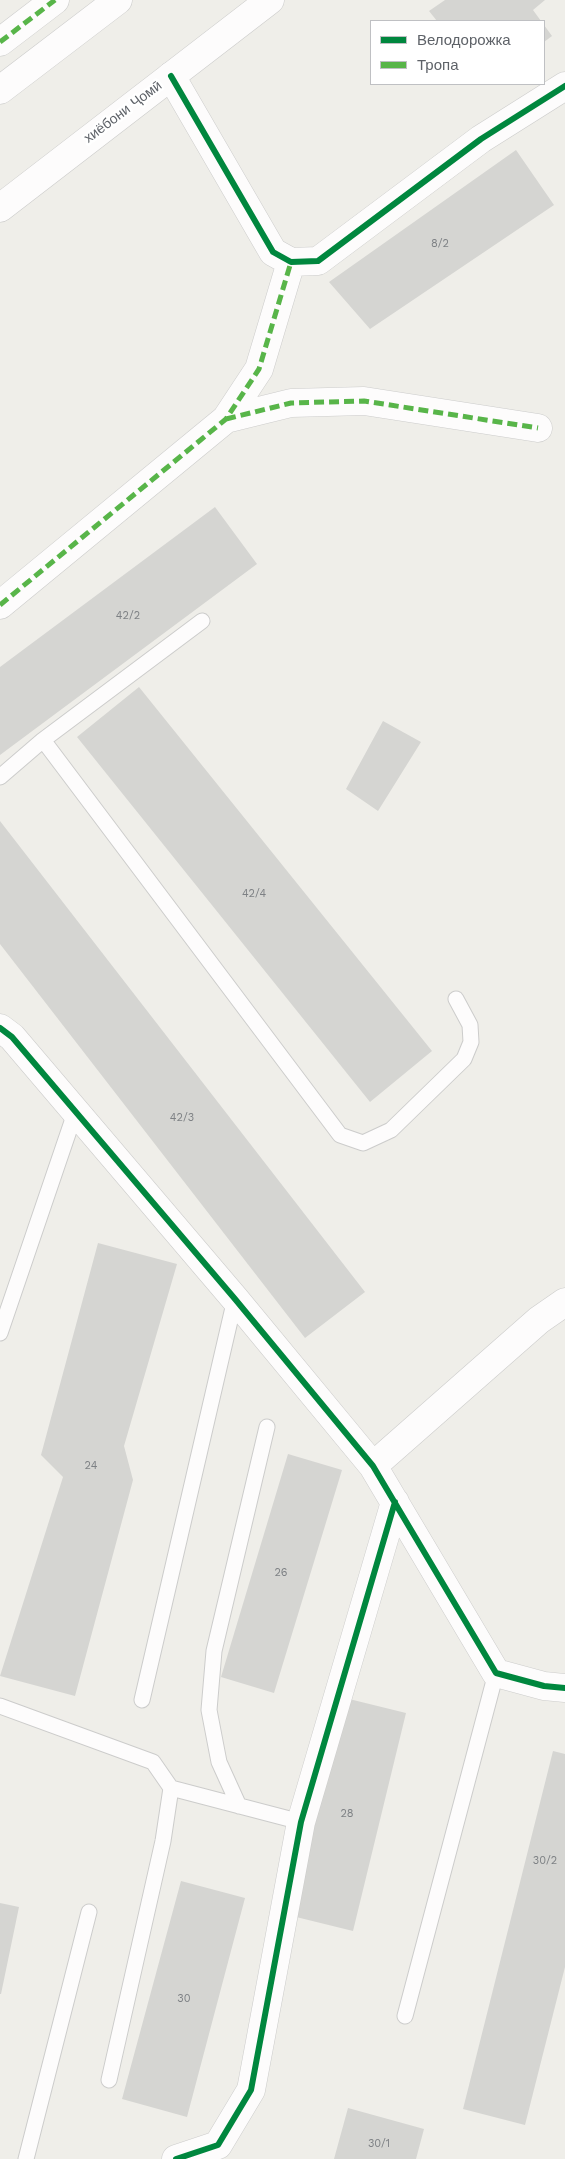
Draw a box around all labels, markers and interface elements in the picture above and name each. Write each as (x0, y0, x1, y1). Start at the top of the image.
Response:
legend (370, 20, 545, 85)
text: Велодорожка (417, 31, 511, 49)
text: Тропа (417, 56, 458, 74)
street label: хиёбони Ҷомӣ (81, 77, 165, 147)
house number: 8/2 (431, 237, 449, 251)
house number: 42/2 (116, 609, 140, 623)
house number: 42/4 (242, 887, 266, 901)
house number: 42/3 (170, 1111, 194, 1125)
house number: 24 (85, 1459, 97, 1473)
house number: 26 (274, 1566, 288, 1580)
house number: 28 (340, 1807, 354, 1821)
house number: 30/2 (533, 1854, 557, 1868)
house number: 30 (177, 1992, 191, 2006)
house number: 30/1 (368, 2137, 390, 2151)

